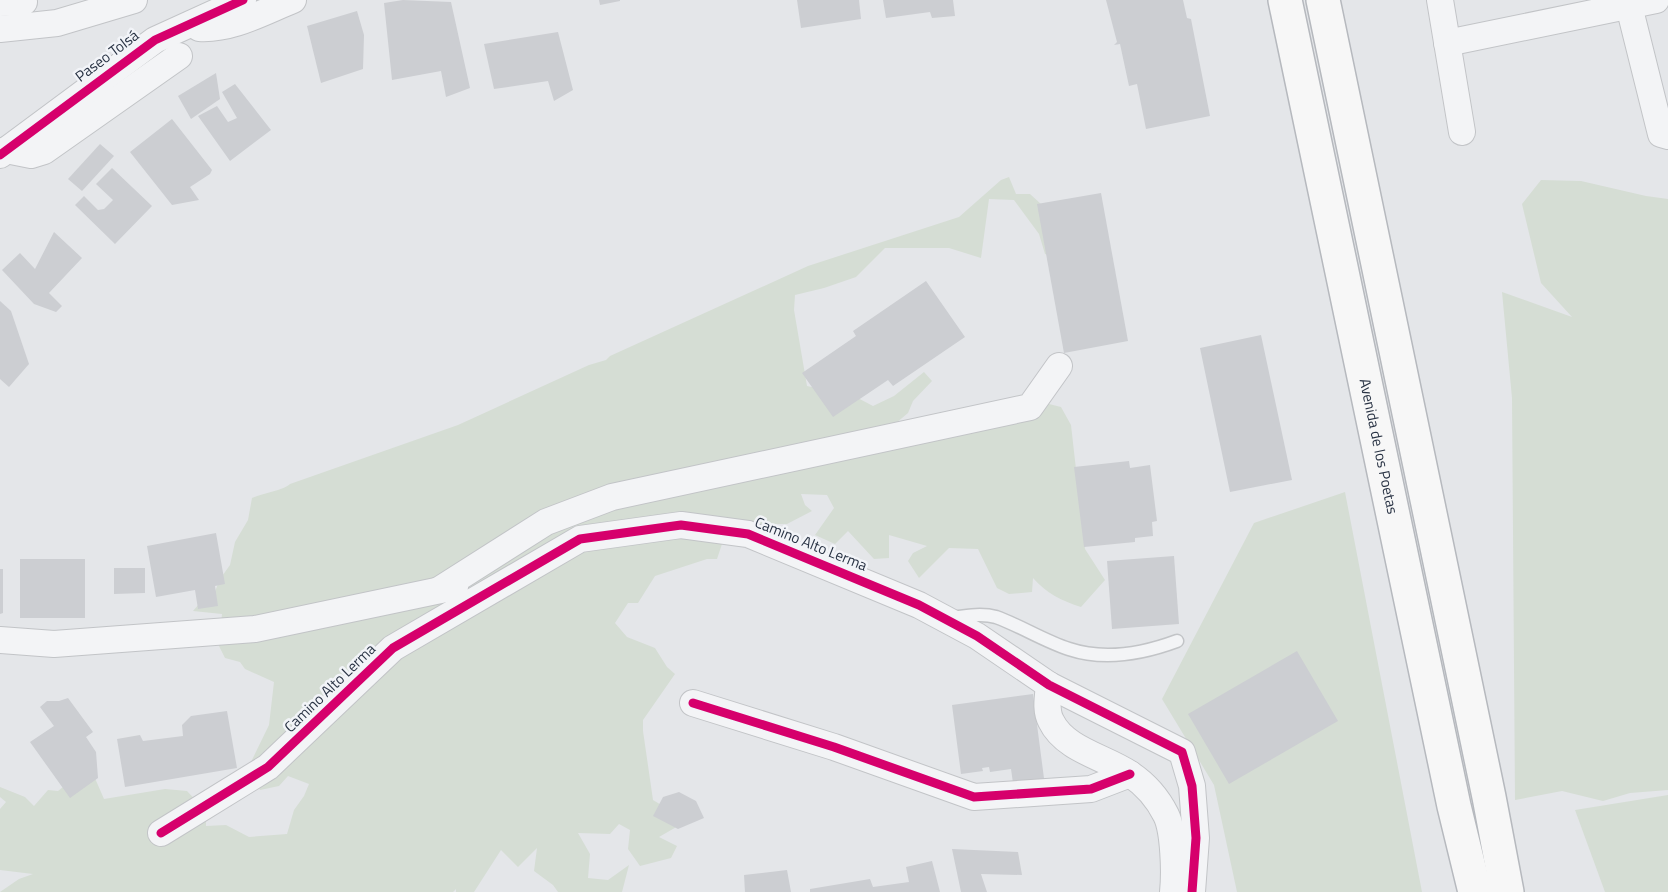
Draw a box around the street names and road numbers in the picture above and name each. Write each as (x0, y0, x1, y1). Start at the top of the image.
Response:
street label: Paseo Tolsá (70, 24, 144, 87)
street label: Avenida de los Poetas (1354, 376, 1404, 516)
street label: Camino Alto Lerma (751, 510, 871, 577)
street label: Camino Alto Lerma (279, 637, 381, 737)

